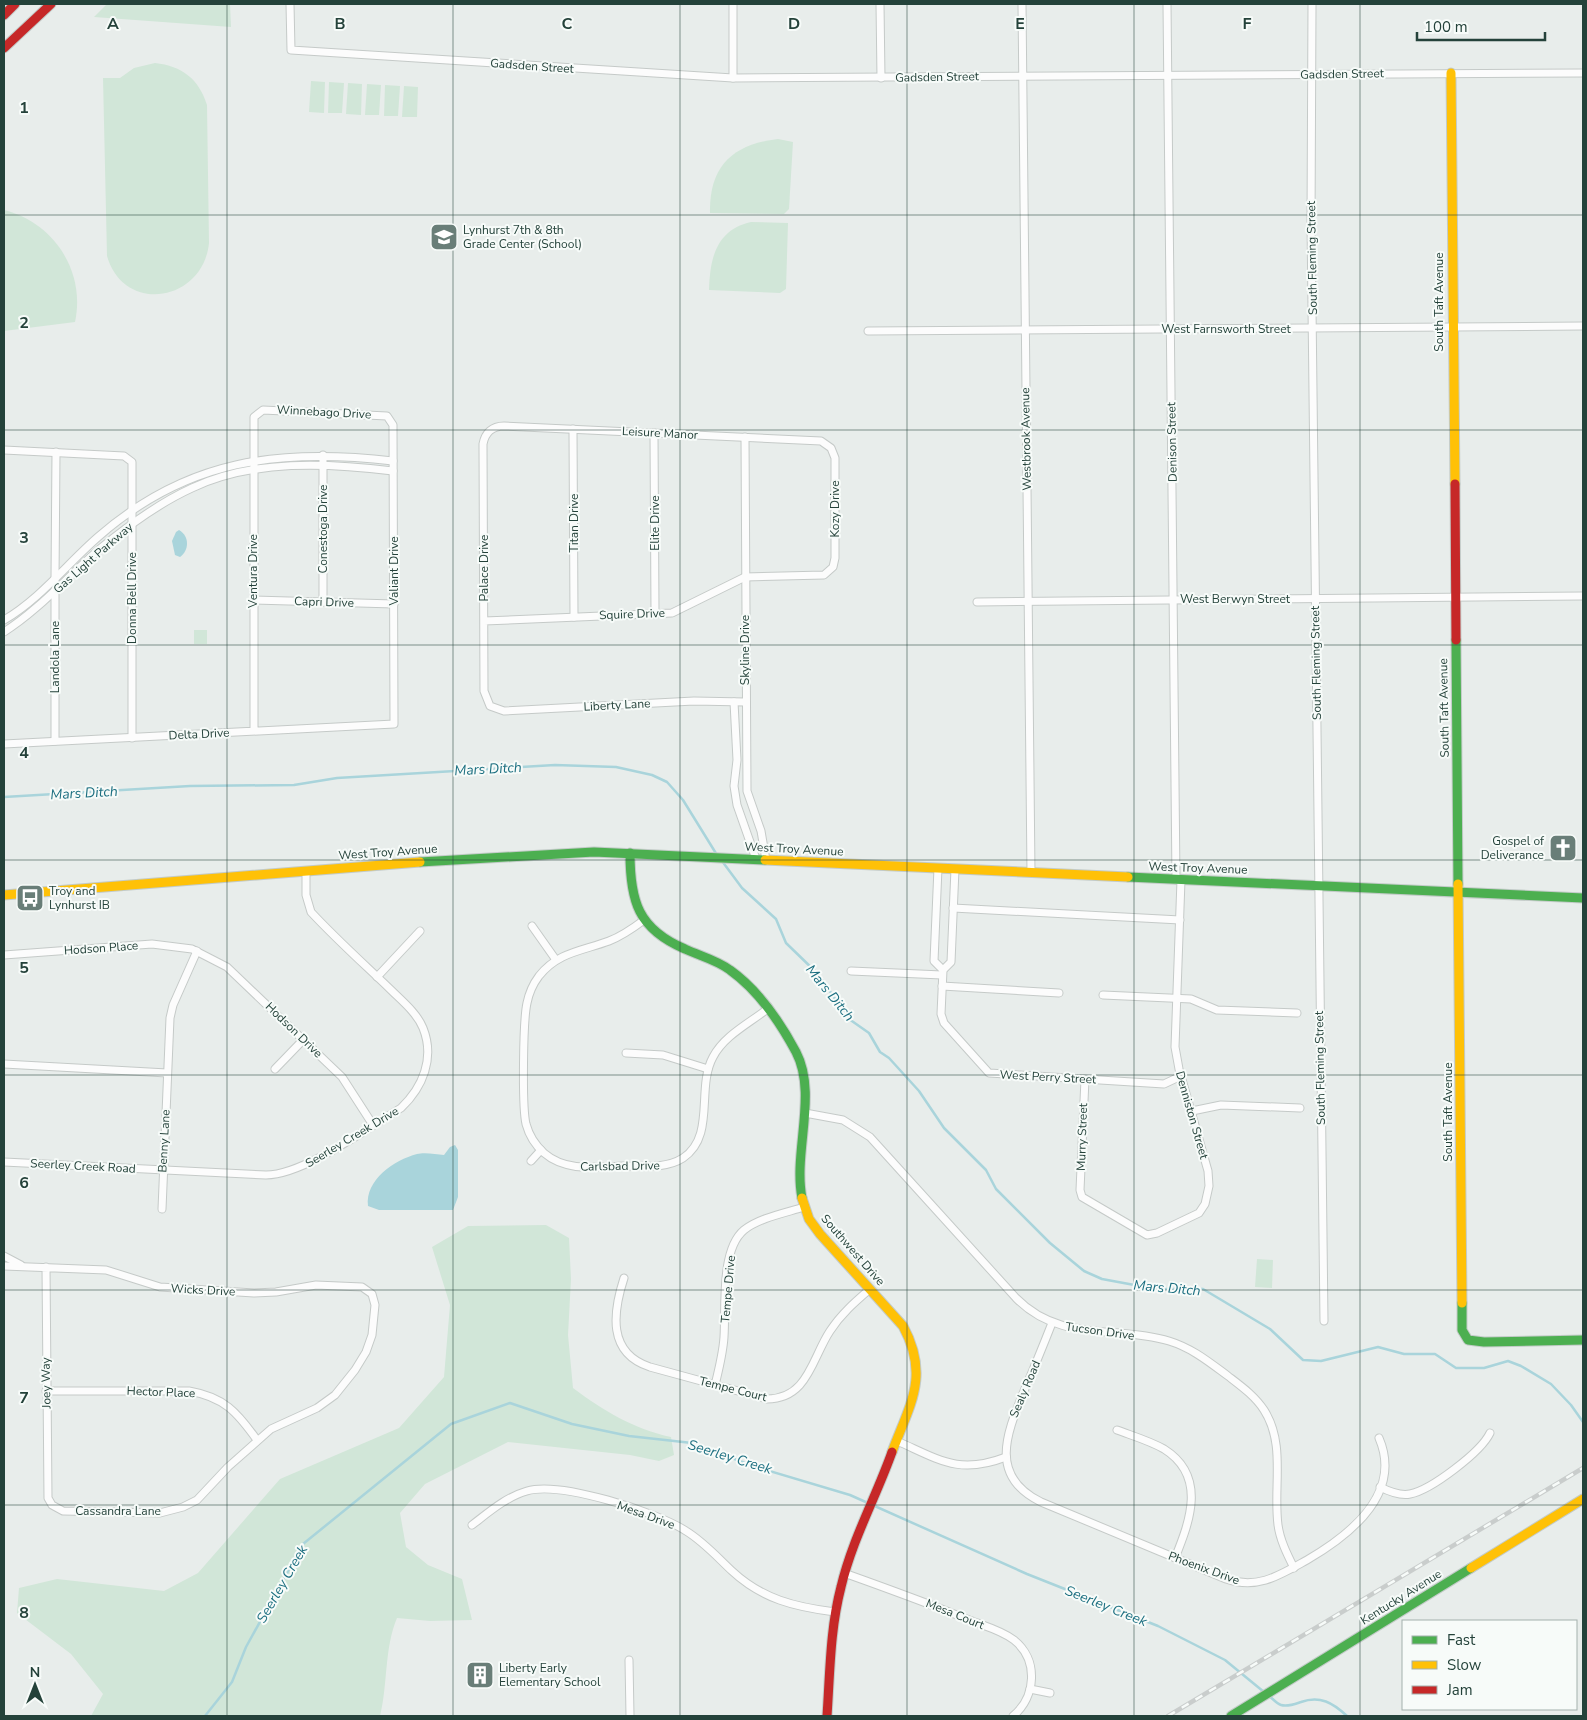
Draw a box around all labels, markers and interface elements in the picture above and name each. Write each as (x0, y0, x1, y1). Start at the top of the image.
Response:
scale bar (1417, 10, 1544, 42)
text: A (107, 13, 119, 35)
text: B (334, 13, 346, 35)
text: C (562, 13, 573, 35)
text: D (788, 13, 800, 35)
text: E (1015, 13, 1025, 35)
text: F (1243, 13, 1252, 35)
text: 100 m (1424, 17, 1468, 37)
street label: Gadsden Street (490, 55, 575, 77)
street label: Gadsden Street (1300, 65, 1385, 83)
street label: Gadsden Street (895, 68, 980, 86)
text: 1 (19, 97, 29, 119)
street label: South Fleming Street (1303, 200, 1321, 315)
school or university icon: Lynhurst 7th & 8th Grade Center (School) (429, 222, 459, 252)
place label: Lynhurst 7th & 8th Grade Center (School) (463, 222, 582, 252)
street label: South Taft Avenue (1431, 252, 1447, 352)
text: 2 (19, 312, 29, 334)
street label: West Farnsworth Street (1161, 321, 1292, 337)
street label: Westbrook Avenue (1017, 387, 1035, 491)
street label: Denison Street (1163, 401, 1181, 482)
street label: Winnebago Drive (276, 402, 372, 422)
street label: Leisure Manor (622, 423, 699, 443)
street label: Kozy Drive (827, 480, 843, 538)
street label: Conestoga Drive (315, 485, 331, 574)
street label: Titan Drive (566, 494, 582, 552)
street label: Elite Drive (647, 495, 663, 551)
street label: Gas Light Parkway (50, 518, 137, 597)
text: 3 (19, 527, 29, 549)
street label: Ventura Drive (245, 534, 261, 609)
street label: Palace Drive (476, 535, 492, 601)
street label: Valiant Drive (386, 536, 402, 607)
street label: Donna Bell Drive (124, 552, 140, 644)
street label: West Berwyn Street (1180, 591, 1291, 607)
street label: Capri Drive (294, 593, 354, 611)
street label: Squire Drive (599, 605, 665, 623)
street label: South Fleming Street (1307, 605, 1325, 720)
street label: Skyline Drive (737, 615, 753, 685)
street label: Landola Lane (47, 621, 63, 693)
street label: South Taft Avenue (1435, 658, 1453, 758)
street label: Liberty Lane (583, 695, 651, 715)
street label: Delta Drive (168, 724, 230, 744)
text: 4 (19, 742, 29, 764)
water label: Mars Ditch (454, 758, 522, 780)
water label: Mars Ditch (50, 782, 118, 804)
place label: Gospel of Deliverance (1481, 833, 1545, 863)
church icon: Gospel of Deliverance (1548, 833, 1578, 863)
street label: West Troy Avenue (744, 838, 844, 860)
street label: West Troy Avenue (338, 841, 438, 863)
street label: West Troy Avenue (1148, 858, 1248, 878)
bus stop icon: Troy and Lynhurst IB (15, 883, 45, 913)
place label: Troy and Lynhurst IB (49, 883, 110, 913)
street label: Hodson Place (63, 937, 139, 959)
text: 5 (19, 957, 29, 979)
water label: Mars Ditch (801, 961, 859, 1025)
street label: Hodson Drive (262, 999, 326, 1061)
street label: South Fleming Street (1311, 1010, 1329, 1125)
street label: South Taft Avenue (1440, 1062, 1456, 1162)
street label: West Perry Street (999, 1066, 1097, 1088)
street label: Denniston Street (1172, 1069, 1212, 1162)
street label: Murry Street (1073, 1102, 1091, 1171)
street label: Seerley Creek Drive (302, 1103, 402, 1171)
street label: Benny Lane (154, 1109, 174, 1173)
street label: Seerley Creek Road (30, 1155, 136, 1177)
street label: Carlsbad Drive (580, 1157, 660, 1175)
text: 6 (19, 1172, 29, 1194)
street label: Southwest Drive (818, 1211, 888, 1289)
street label: Tempe Drive (717, 1254, 739, 1324)
water label: Mars Ditch (1133, 1276, 1202, 1300)
street label: Wicks Drive (170, 1280, 236, 1300)
street label: Tucson Drive (1064, 1318, 1136, 1344)
street label: Joey Way (38, 1356, 54, 1410)
street label: Sealy Road (1006, 1358, 1044, 1420)
street label: Tempe Court (697, 1373, 769, 1405)
street label: Hector Place (126, 1383, 196, 1401)
text: 7 (19, 1387, 29, 1409)
water label: Seerley Creek (686, 1435, 775, 1479)
street label: Mesa Drive (615, 1497, 677, 1533)
street label: Cassandra Lane (75, 1503, 161, 1519)
water label: Seerley Creek (252, 1541, 312, 1626)
street label: Phoenix Drive (1166, 1548, 1242, 1588)
street label: Kentucky Avenue (1357, 1566, 1445, 1628)
water label: Seerley Creek (1062, 1581, 1151, 1631)
street label: Mesa Court (923, 1595, 987, 1633)
text: 8 (19, 1602, 29, 1624)
legend (1402, 1620, 1577, 1710)
text: Fast (1447, 1630, 1476, 1650)
text: Slow (1447, 1655, 1482, 1675)
north arrow (10, 1660, 60, 1710)
building icon: Liberty Early Elementary School (465, 1660, 495, 1690)
place label: Liberty Early Elementary School (499, 1660, 601, 1690)
text: N (30, 1663, 40, 1682)
text: Jam (1446, 1680, 1473, 1700)

